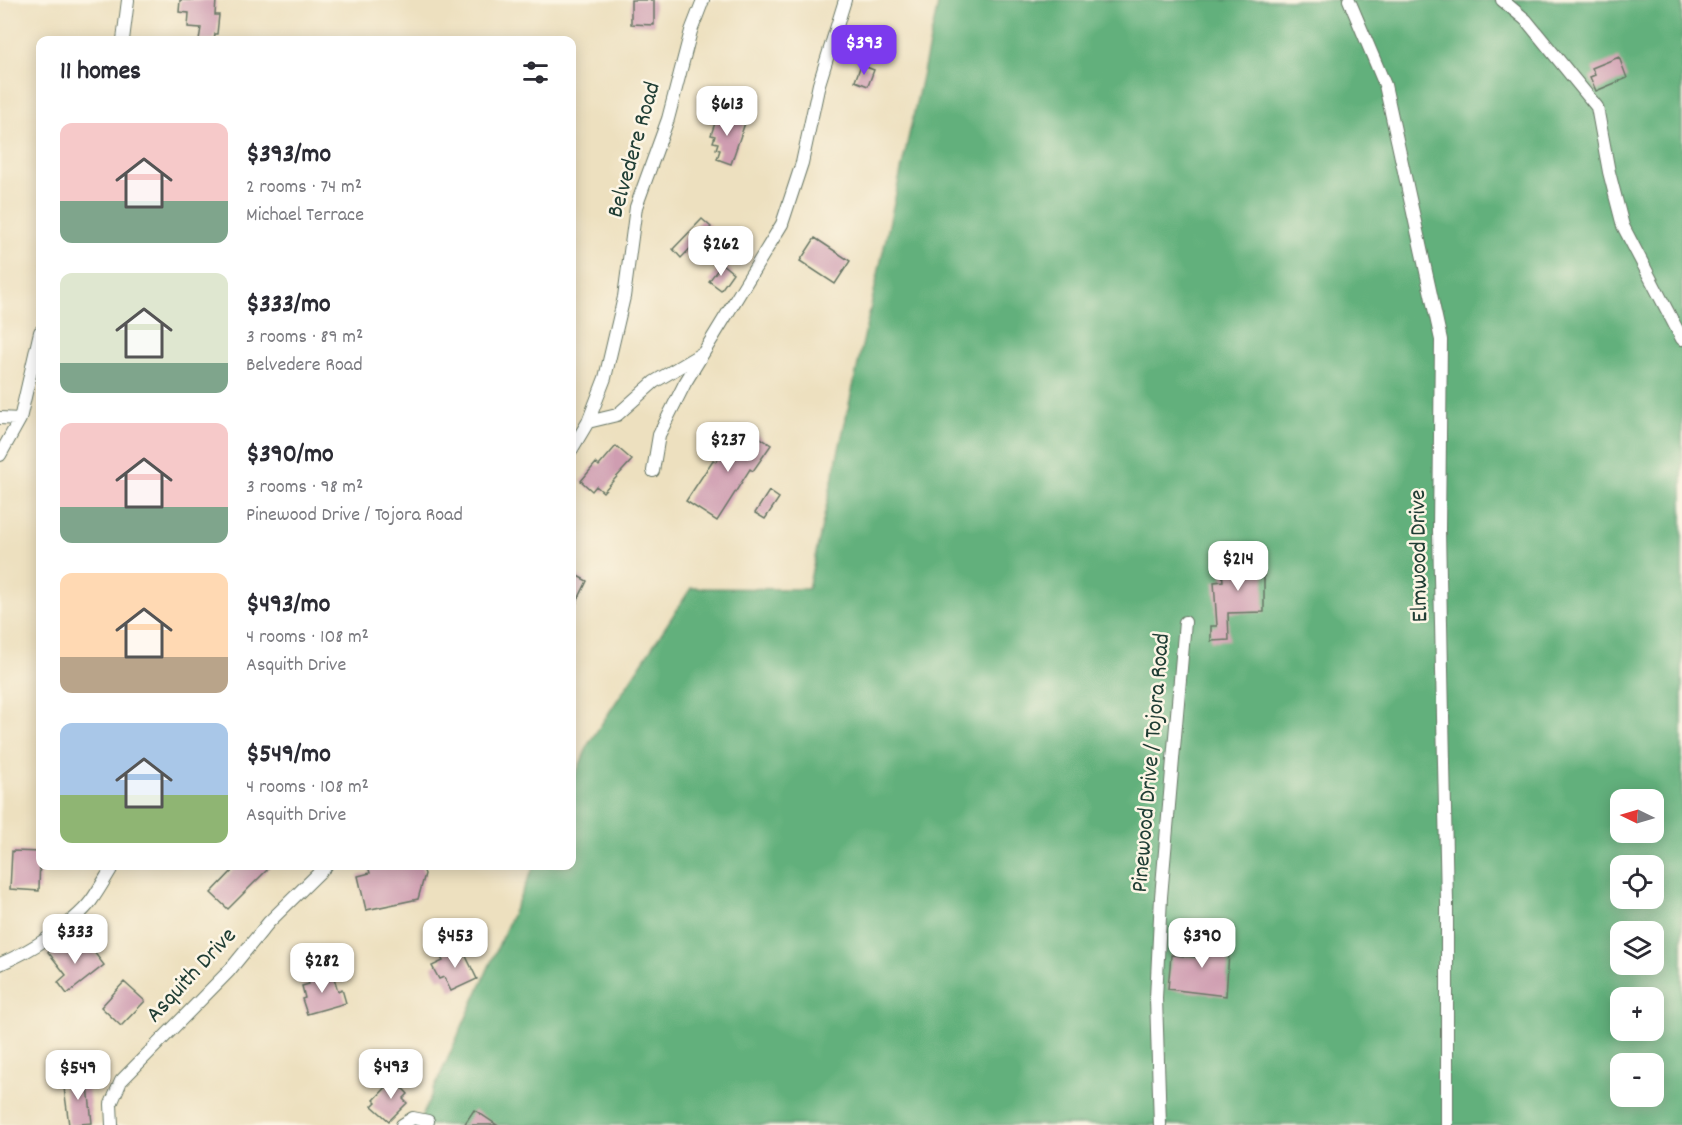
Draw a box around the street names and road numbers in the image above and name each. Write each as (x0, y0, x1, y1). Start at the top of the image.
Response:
street label: Belvedere Road (599, 78, 671, 222)
street label: Elmwood Drive (1402, 489, 1438, 623)
street label: Pinewood Drive / Tojora Road (1124, 632, 1180, 894)
street label: Asquith Drive (139, 920, 245, 1032)

